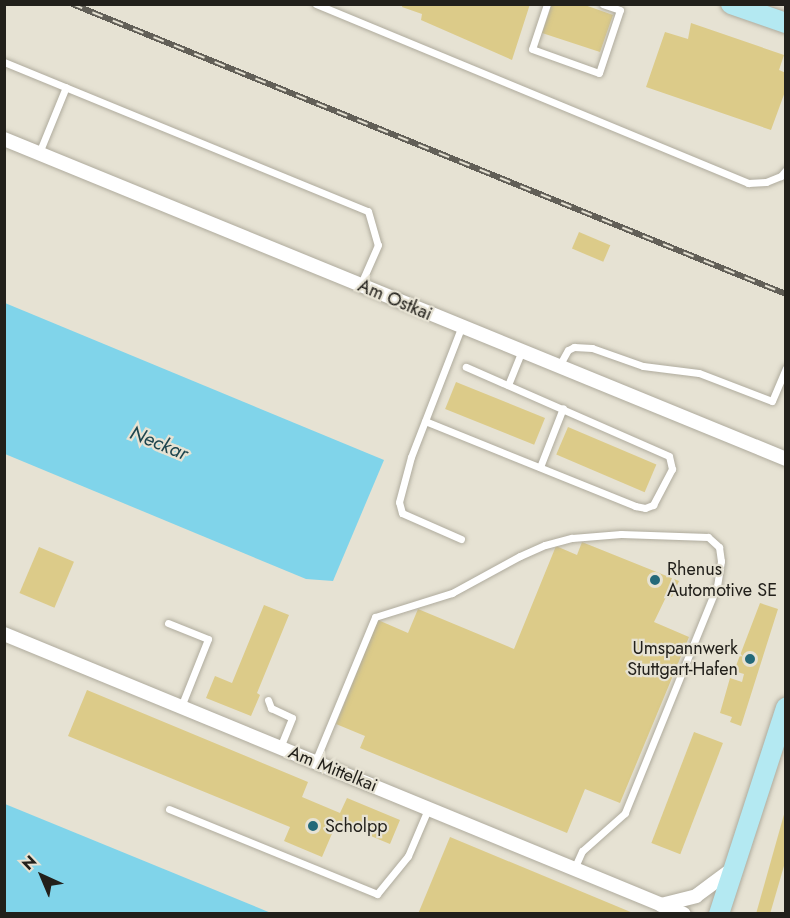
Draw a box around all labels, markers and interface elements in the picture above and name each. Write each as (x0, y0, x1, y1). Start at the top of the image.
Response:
street label: Am Ostkai (355, 275, 435, 325)
water label: Neckar (126, 421, 192, 465)
place label: Rhenus Automotive SE (667, 559, 777, 602)
marker: Rhenus Automotive SE (648, 573, 662, 587)
place label: Umspannwerk Stuttgart-Hafen (627, 638, 738, 680)
marker: Umspannwerk Stuttgart-Hafen (743, 652, 757, 666)
street label: Am Mittelkai (285, 741, 381, 797)
place label: Scholpp (325, 815, 387, 837)
marker: Scholpp (306, 819, 320, 833)
north arrow (12, 846, 72, 906)
text: N (17, 850, 42, 875)

